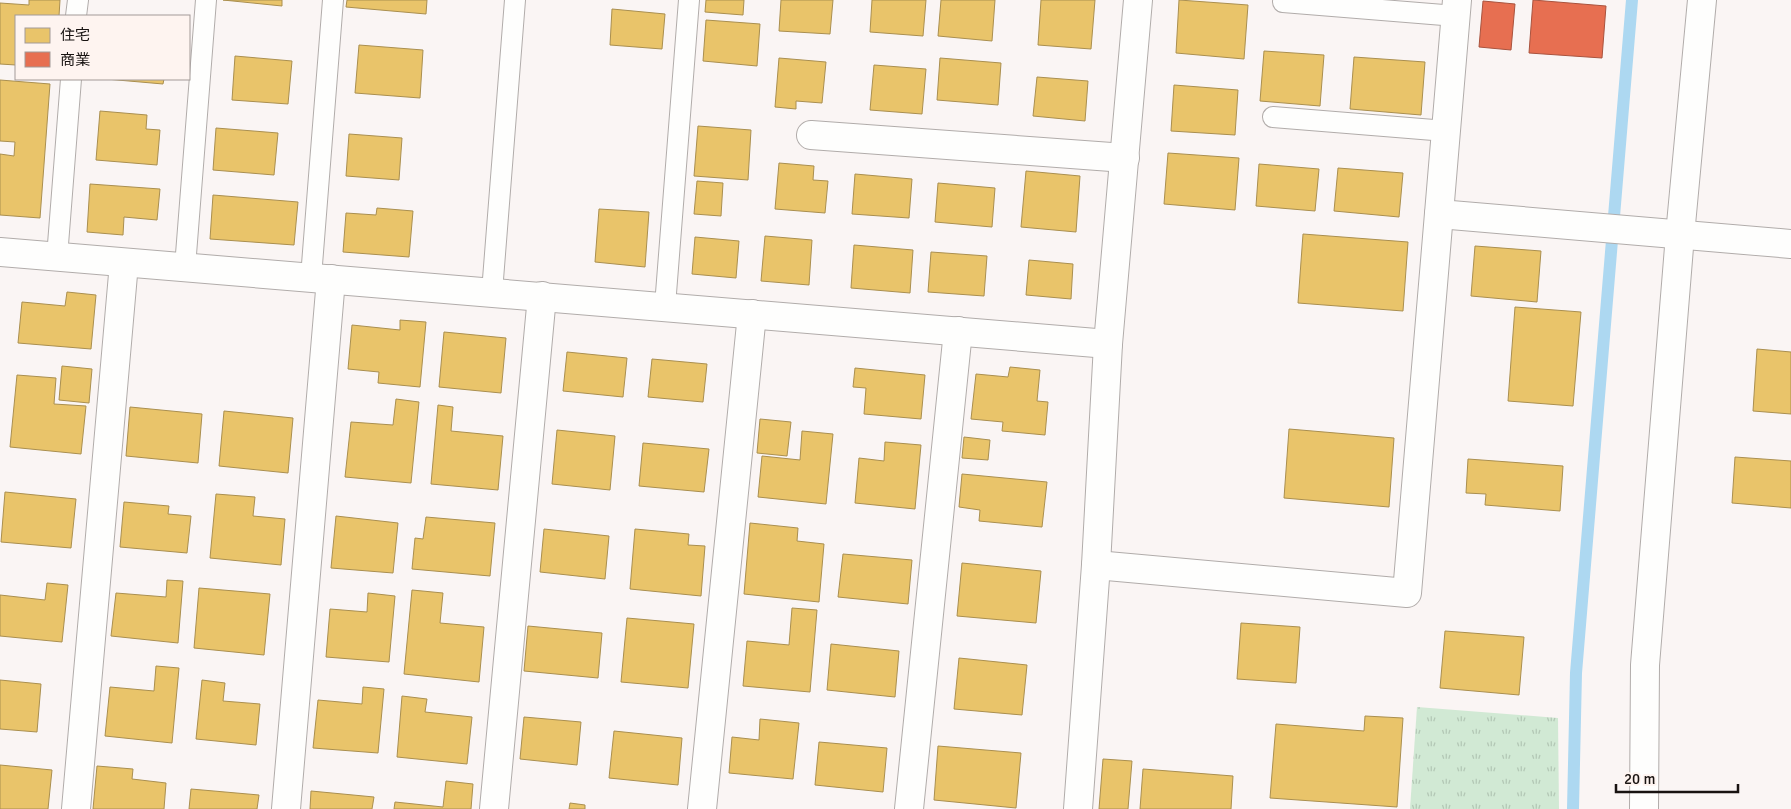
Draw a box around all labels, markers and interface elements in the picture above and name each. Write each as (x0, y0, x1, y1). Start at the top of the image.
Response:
legend (15, 15, 190, 80)
text: 住宅 (60, 26, 90, 44)
text: 商業 (60, 51, 90, 69)
scale bar (1616, 762, 1738, 794)
text: 20 m (1624, 770, 1655, 788)

